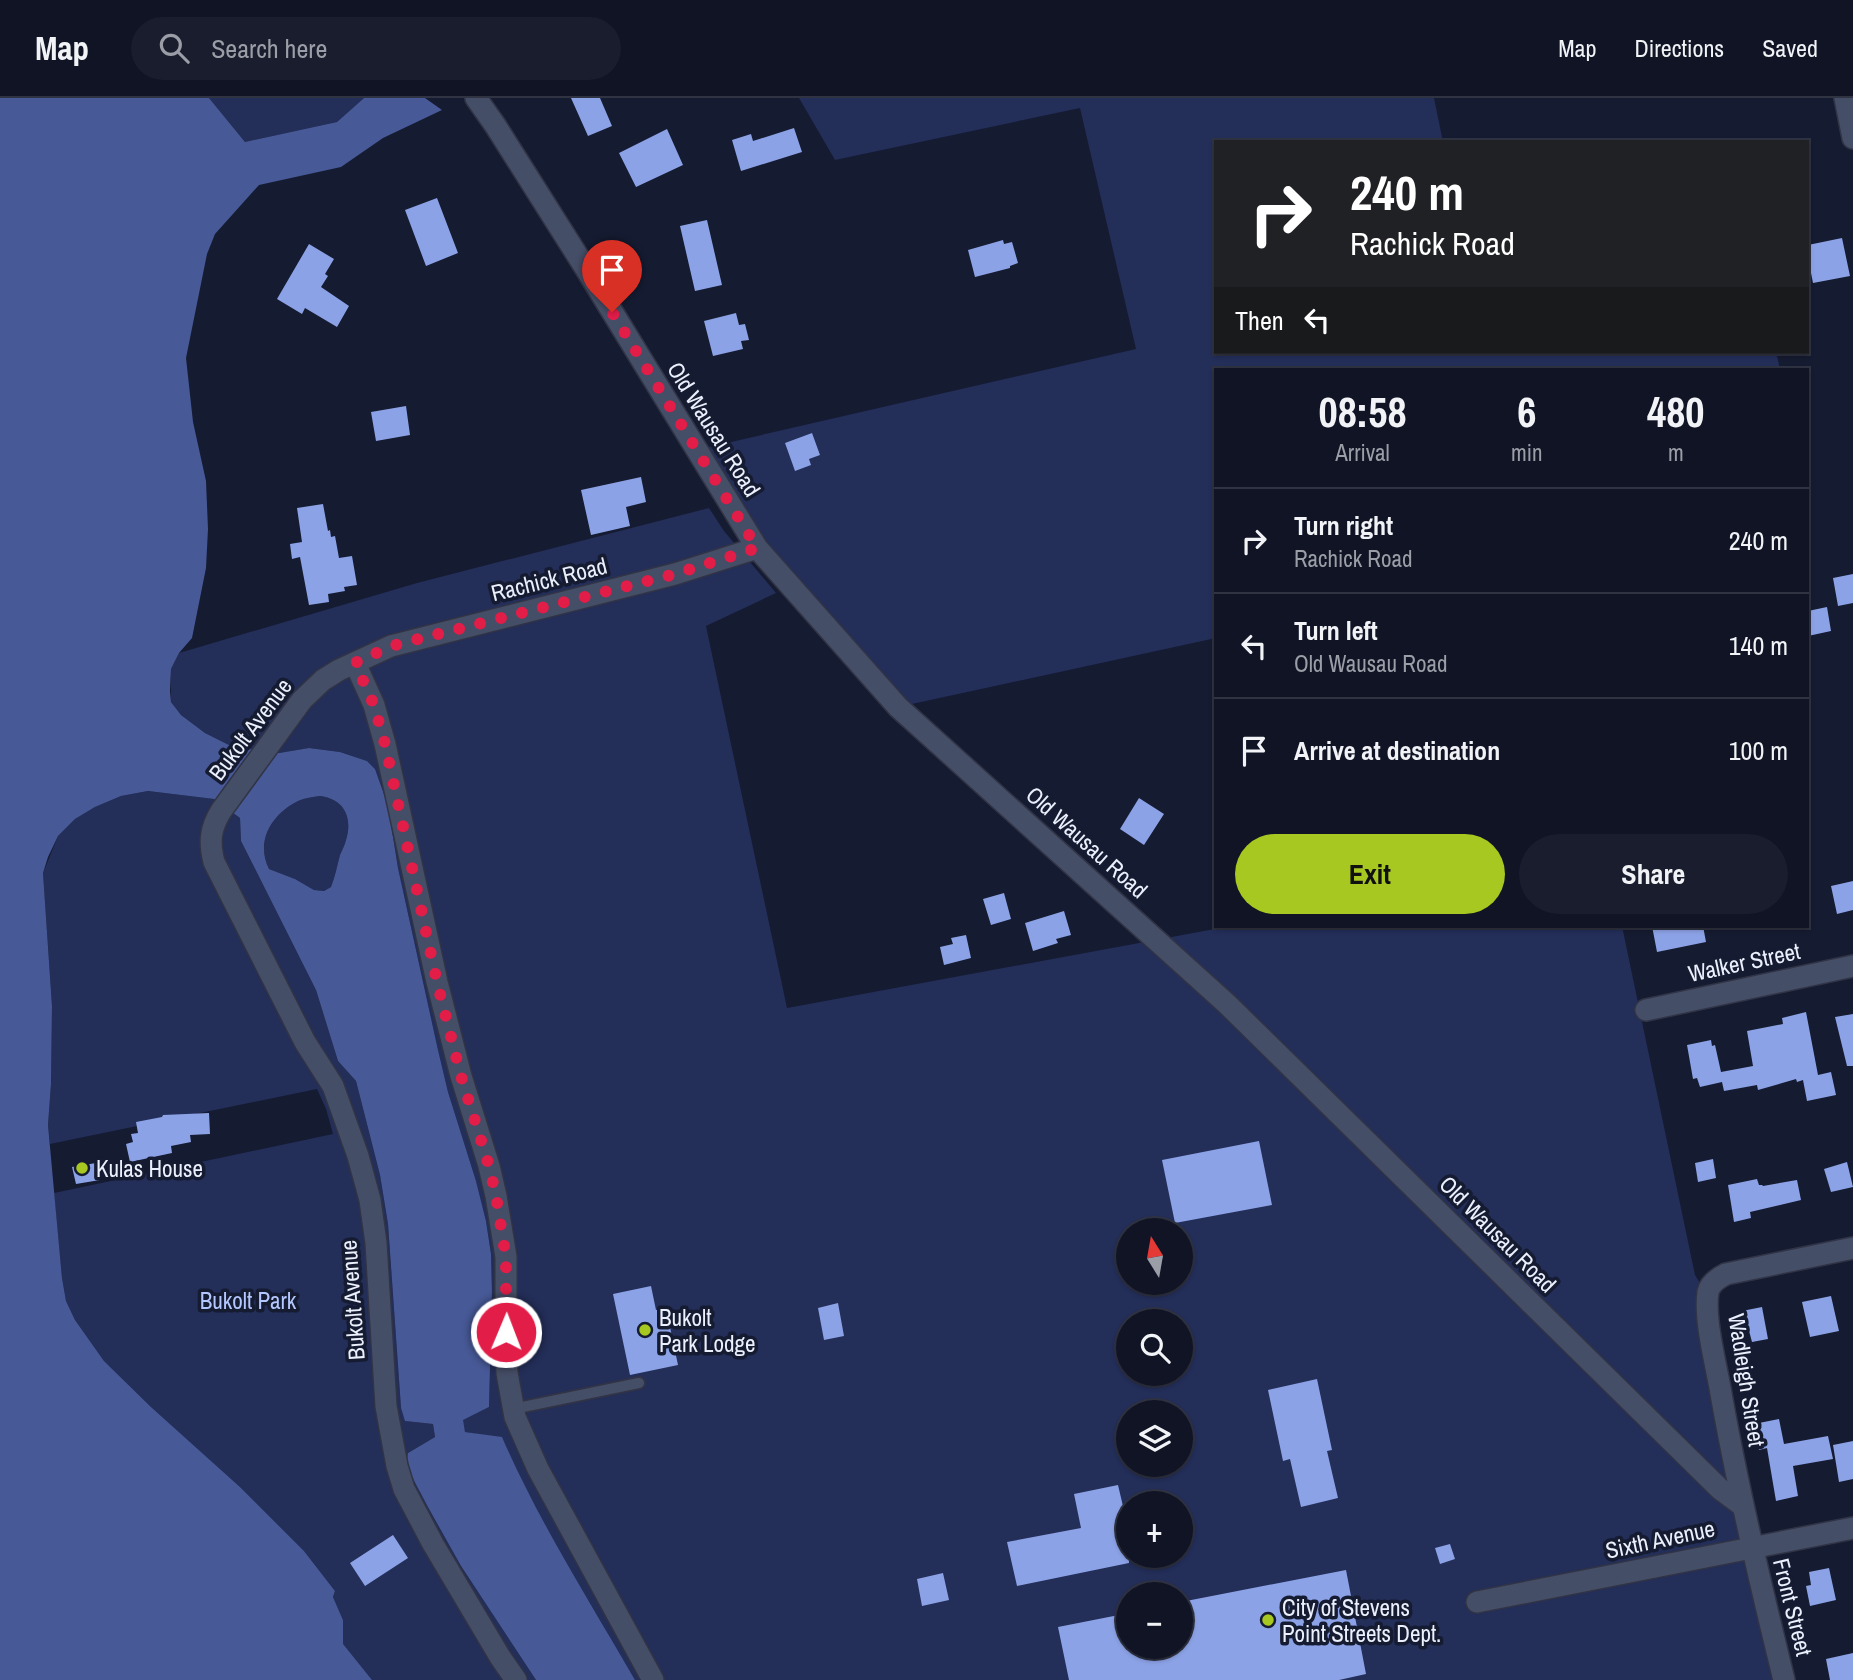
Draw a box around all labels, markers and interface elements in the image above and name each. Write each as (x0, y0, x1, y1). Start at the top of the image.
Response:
search box (131, 17, 621, 80)
text: Map (35, 26, 89, 70)
icon: search (155, 29, 193, 67)
text: Search here (211, 31, 327, 66)
text: Map (1558, 32, 1596, 64)
text: Directions (1634, 32, 1724, 64)
text: Saved (1762, 32, 1818, 64)
text: 240 m (1350, 159, 1464, 225)
icon: right (1235, 168, 1326, 259)
text: Rachick Road (1350, 222, 1515, 265)
pin (582, 240, 642, 312)
icon: arrive (593, 251, 631, 289)
icon: left (1298, 301, 1336, 339)
text: Then (1235, 303, 1284, 338)
street label: Old Wausau Road (660, 356, 768, 502)
text: 08:58 (1319, 384, 1407, 440)
text: 6 (1517, 384, 1536, 440)
text: 480 (1647, 384, 1705, 440)
text: Arrival (1335, 437, 1390, 468)
text: min (1511, 437, 1543, 468)
text: m (1668, 437, 1684, 468)
text: Turn right (1294, 508, 1393, 543)
icon: right (1235, 522, 1273, 560)
text: 240 m (1729, 523, 1788, 558)
text: Rachick Road (1294, 543, 1412, 574)
street label: Rachick Road (488, 550, 610, 608)
text: Turn left (1294, 613, 1378, 648)
icon: left (1235, 627, 1273, 665)
text: 140 m (1729, 628, 1788, 663)
text: Old Wausau Road (1294, 648, 1447, 679)
street label: Bukolt Avenue (201, 672, 299, 786)
icon: arrive (1235, 732, 1273, 770)
text: Arrive at destination (1294, 733, 1500, 768)
text: 100 m (1729, 733, 1788, 768)
street label: Old Wausau Road (1020, 779, 1154, 905)
button: Exit (1235, 834, 1505, 914)
button: Share (1519, 834, 1788, 914)
street label: Walker Street (1685, 935, 1803, 989)
place label: Kulas House (96, 1153, 203, 1184)
marker: Kulas House (74, 1160, 90, 1176)
street label: Old Wausau Road (1433, 1169, 1563, 1299)
north arrow (1116, 1218, 1194, 1295)
map controls (1116, 1218, 1193, 1659)
street label: Bukolt Avenue (332, 1239, 372, 1361)
park label: Bukolt Park (200, 1285, 297, 1316)
position arrow (469, 1295, 543, 1369)
place label: Bukolt Park Lodge (659, 1302, 755, 1359)
button: search (1116, 1309, 1193, 1386)
street label: Wadleigh Street (1721, 1311, 1773, 1449)
marker: Bukolt Park Lodge (637, 1322, 653, 1338)
button: layers (1116, 1400, 1193, 1477)
button: + (1116, 1491, 1193, 1568)
street label: Sixth Avenue (1603, 1512, 1717, 1566)
street label: Front Street (1766, 1555, 1820, 1659)
button: − (1116, 1582, 1193, 1659)
place label: City of Stevens Point Streets Dept. (1282, 1592, 1441, 1649)
marker: City of Stevens Point Streets Dept. (1260, 1612, 1276, 1628)

